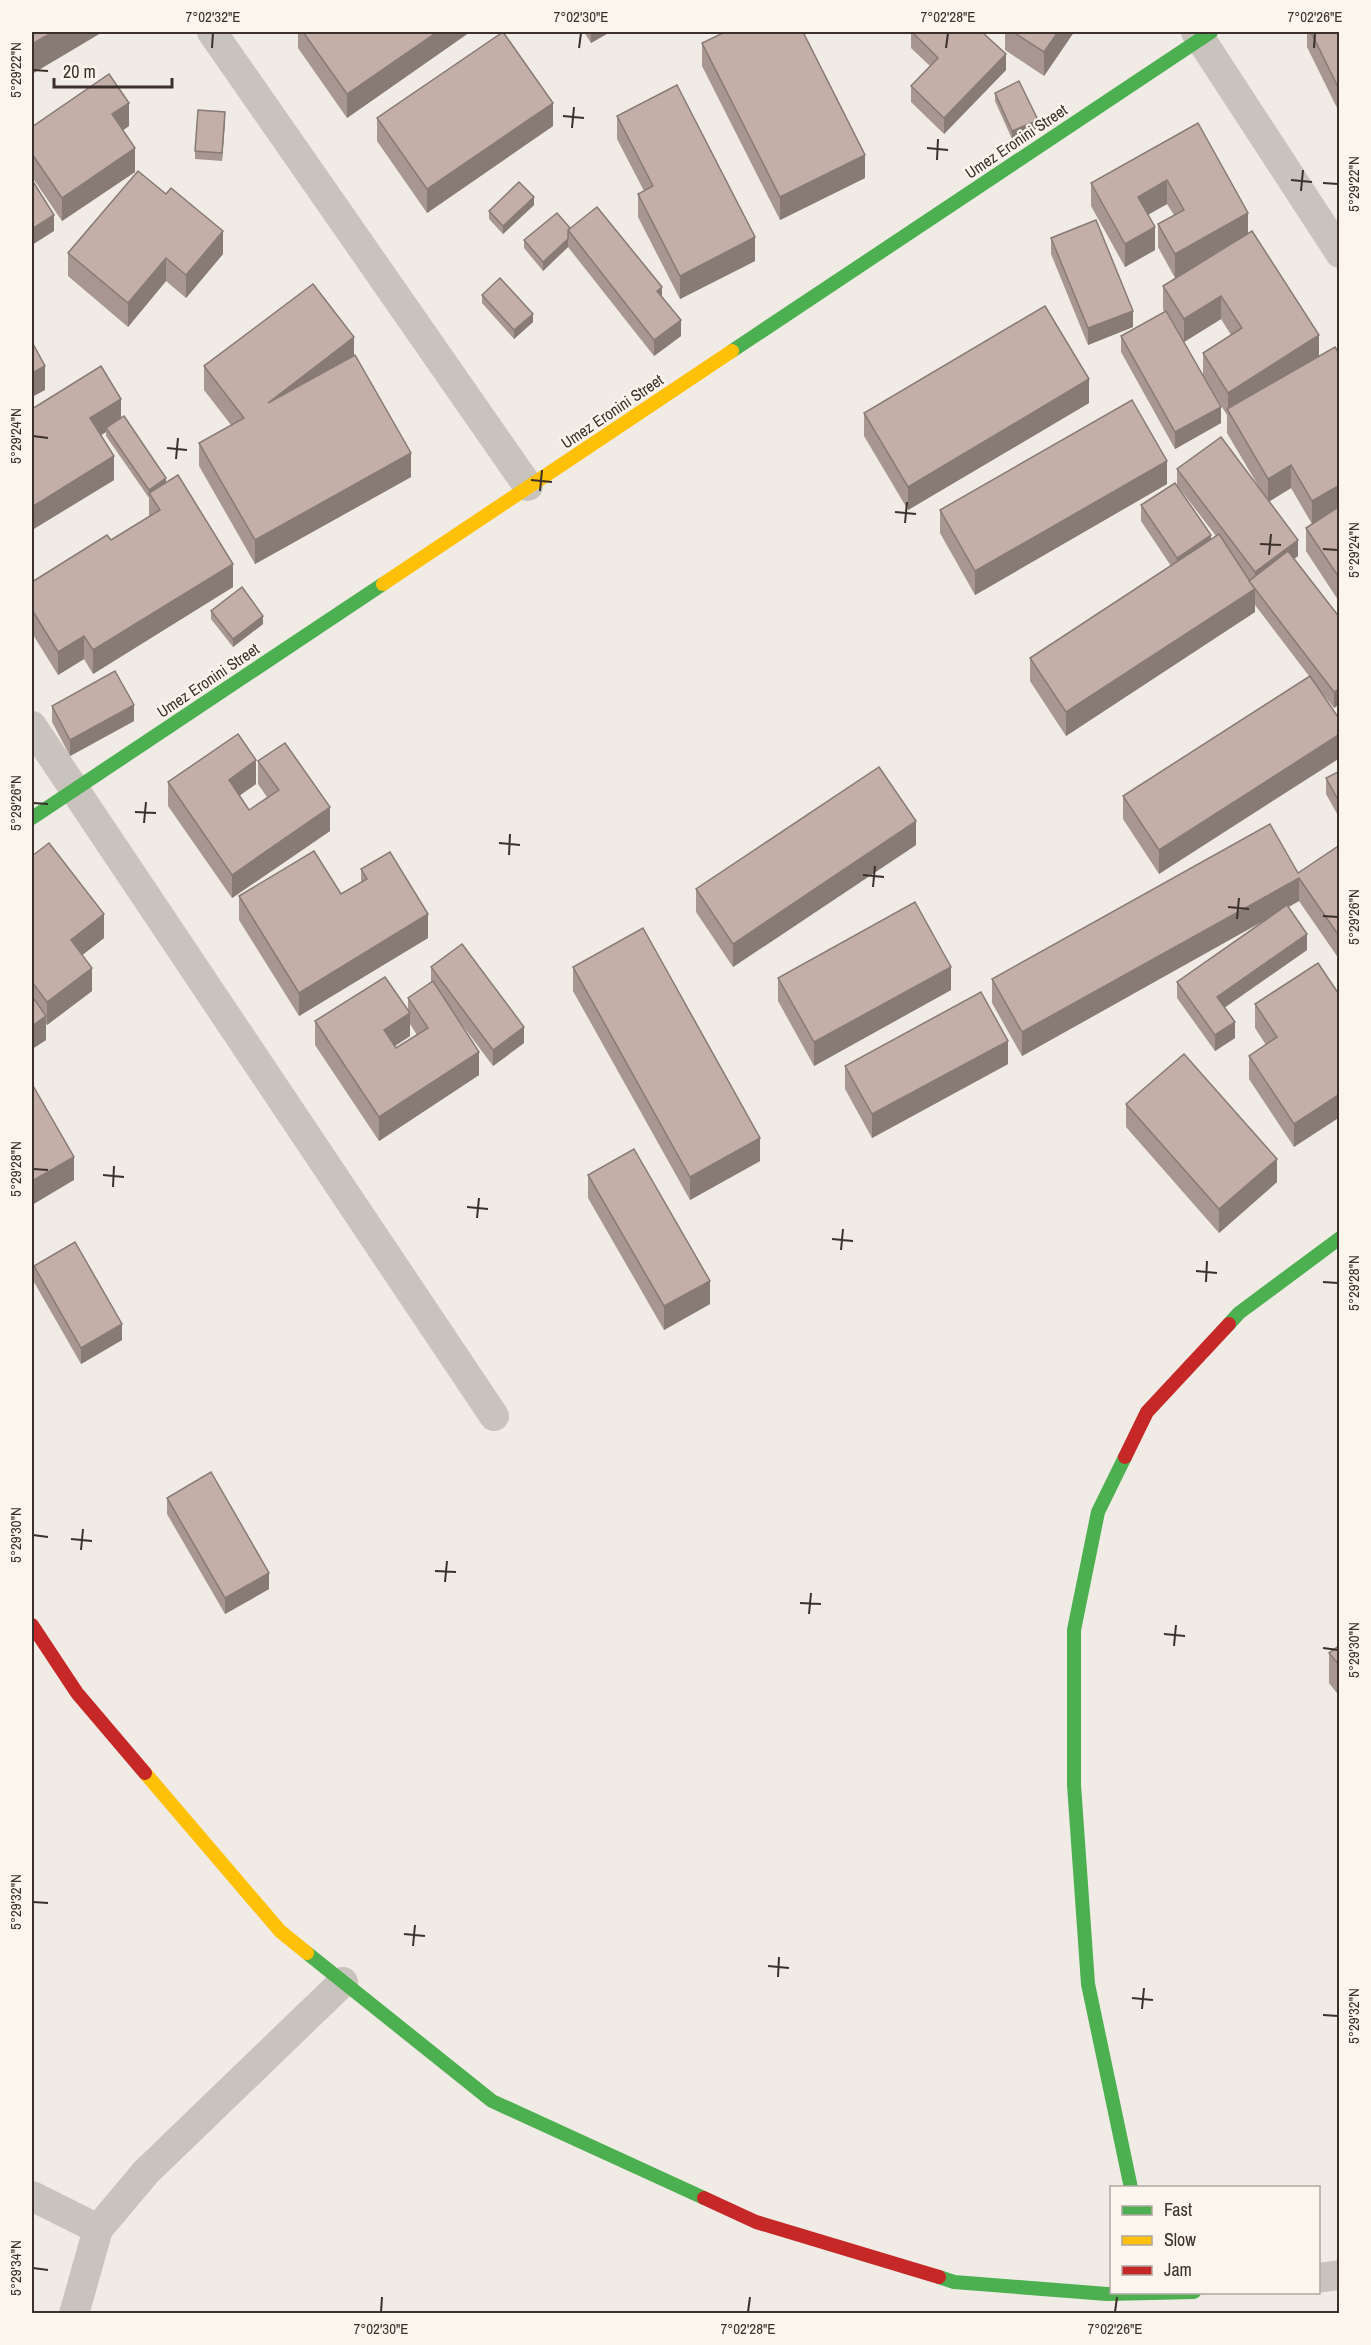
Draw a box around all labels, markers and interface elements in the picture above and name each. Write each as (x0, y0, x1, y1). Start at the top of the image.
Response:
text: 7°02'32"E (185, 6, 241, 27)
text: 7°02'30"E (553, 6, 609, 27)
text: 7°02'28"E (920, 6, 976, 27)
text: 7°02'26"E (1287, 6, 1343, 27)
text: 5°29'22"N (5, 42, 26, 98)
scale bar (54, 51, 172, 89)
text: 20 m (63, 59, 96, 84)
street label: Umez Eronini Street (961, 98, 1072, 183)
text: 5°29'22"N (1343, 156, 1364, 212)
street label: Umez Eronini Street (557, 368, 668, 453)
text: 5°29'24"N (5, 408, 26, 464)
text: 5°29'24"N (1343, 522, 1364, 578)
street label: Umez Eronini Street (153, 637, 264, 722)
text: 5°29'26"N (5, 775, 26, 831)
text: 5°29'26"N (1343, 889, 1364, 945)
text: 5°29'28"N (5, 1141, 26, 1197)
text: 5°29'28"N (1343, 1255, 1364, 1311)
text: 5°29'30"N (5, 1507, 26, 1563)
text: 5°29'30"N (1343, 1622, 1364, 1678)
text: 5°29'32"N (5, 1874, 26, 1930)
text: 5°29'32"N (1343, 1988, 1364, 2044)
legend (1110, 2186, 1320, 2294)
text: Fast (1164, 2197, 1192, 2222)
text: Slow (1164, 2227, 1196, 2252)
text: 5°29'34"N (5, 2240, 26, 2296)
text: Jam (1164, 2257, 1192, 2282)
text: 7°02'30"E (353, 2318, 409, 2339)
text: 7°02'28"E (720, 2318, 776, 2339)
text: 7°02'26"E (1087, 2318, 1143, 2339)

